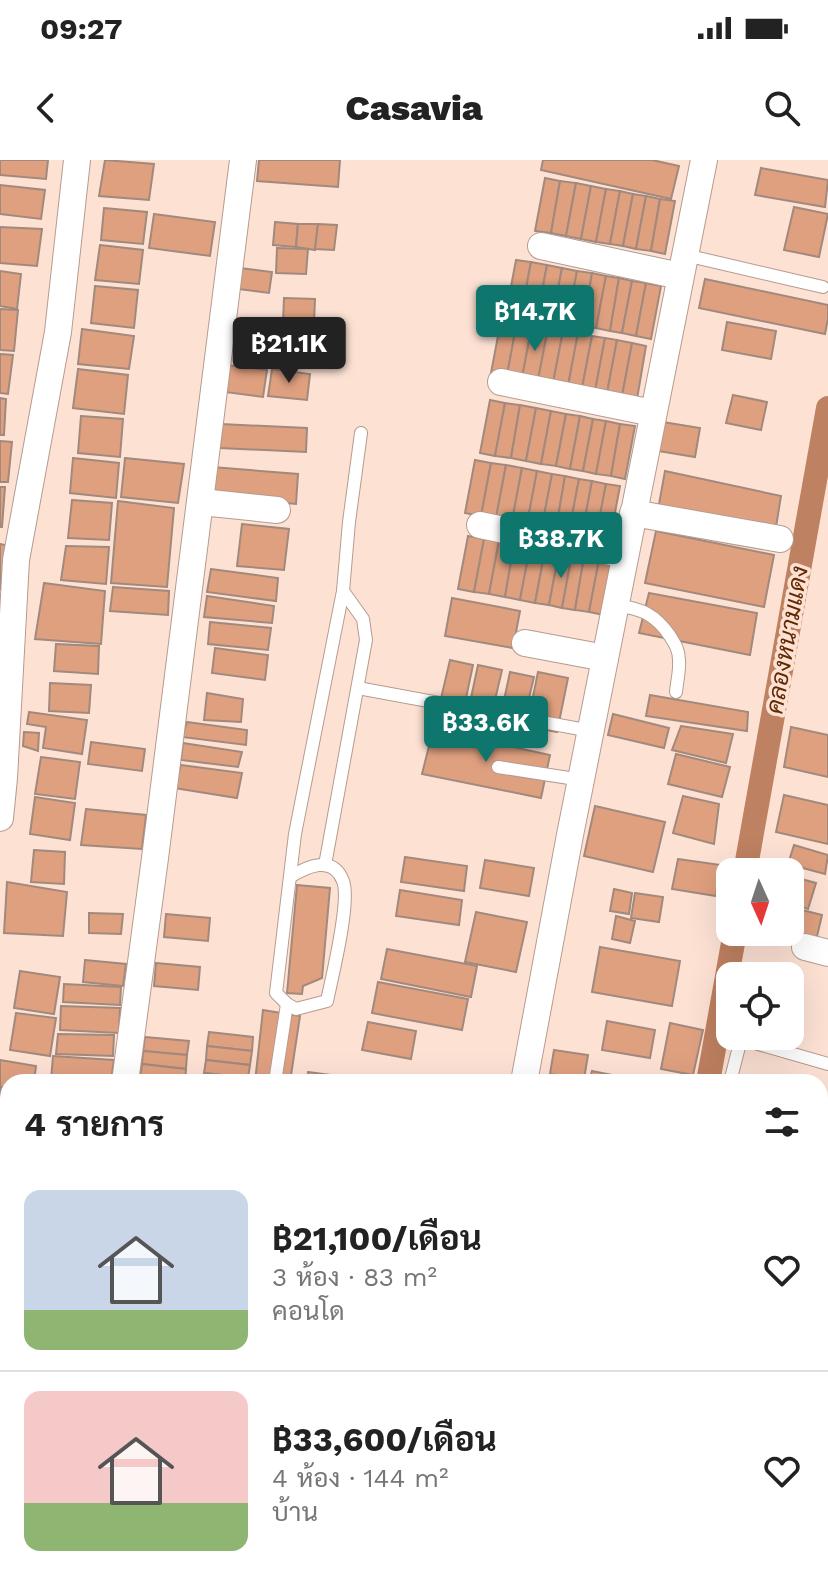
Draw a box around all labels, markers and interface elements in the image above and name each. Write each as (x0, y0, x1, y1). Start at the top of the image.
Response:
text: 09:27 (40, 11, 122, 46)
icon: back (24, 86, 68, 130)
icon: search (760, 86, 804, 130)
text: Casavia (345, 87, 483, 129)
pin: ฿14.7K (470, 285, 600, 353)
text: ฿14.7K (494, 296, 576, 326)
pin: ฿21.1K (224, 317, 354, 385)
text: ฿21.1K (251, 328, 327, 358)
pin: ฿38.7K (496, 512, 626, 580)
text: ฿38.7K (518, 523, 604, 553)
water label: คลองหนามแดง (760, 564, 814, 716)
pin: ฿33.6K (421, 696, 551, 764)
text: ฿33.6K (442, 707, 530, 737)
north arrow (716, 858, 804, 946)
map controls (716, 858, 804, 1050)
button: locate (716, 962, 804, 1050)
icon: filters (760, 1100, 804, 1144)
text: 4 รายการ (24, 1104, 165, 1144)
text: ฿21,100/เดือน (272, 1218, 482, 1258)
icon: home (88, 1222, 184, 1318)
icon: heart (760, 1248, 804, 1292)
text: 3 ห้อง · 83 m² (272, 1262, 437, 1292)
text: คอนโด (272, 1296, 345, 1326)
text: ฿33,600/เดือน (272, 1419, 497, 1459)
icon: home (88, 1423, 184, 1519)
icon: heart (760, 1449, 804, 1493)
text: 4 ห้อง · 144 m² (272, 1463, 449, 1493)
text: บ้าน (272, 1497, 318, 1527)

